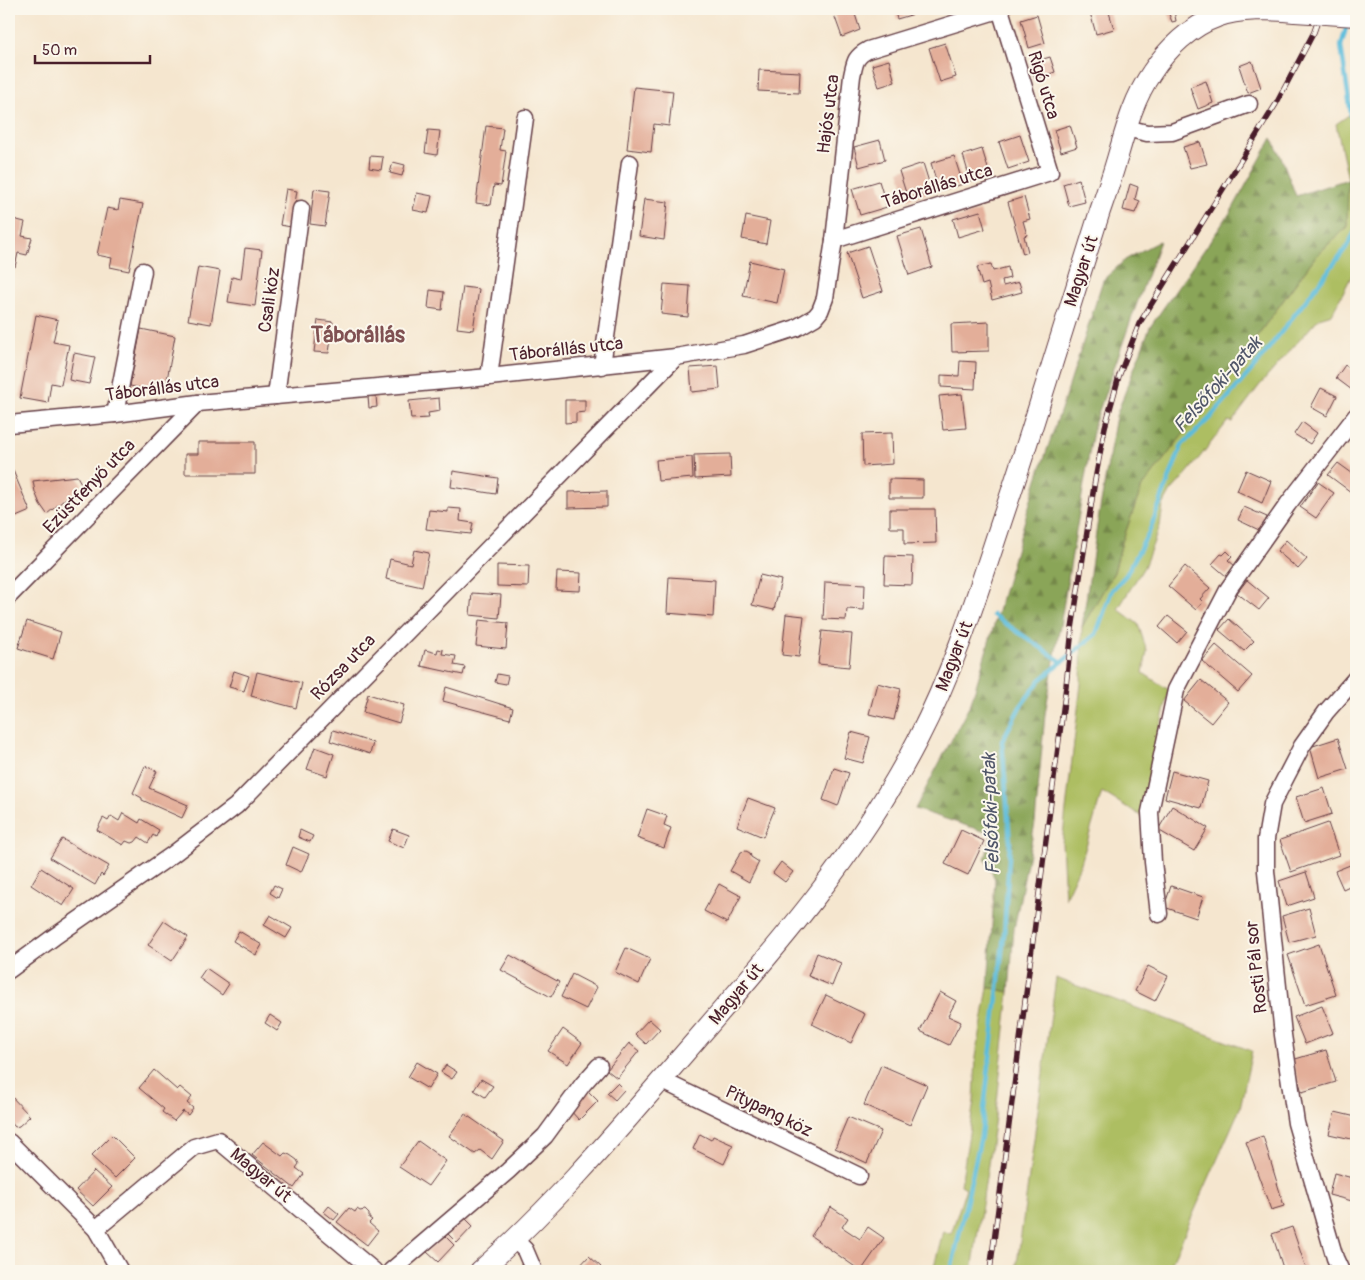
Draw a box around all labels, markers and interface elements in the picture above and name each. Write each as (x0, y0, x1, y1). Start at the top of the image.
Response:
scale bar (35, 32, 150, 64)
text: 50 m (42, 41, 77, 60)
street label: Rigó utca (1022, 48, 1065, 122)
street label: Hajós utca (812, 73, 845, 155)
street label: Táborállás utca (879, 159, 995, 214)
street label: Magyar út (1059, 232, 1104, 310)
street label: Csali köz (254, 266, 285, 334)
district label: Táborállás (310, 321, 405, 349)
water label: Felsőfoki-patak (1168, 330, 1269, 438)
street label: Táborállás utca (508, 332, 624, 367)
street label: Táborállás utca (104, 370, 220, 407)
street label: Ezüstfenyő utca (38, 434, 140, 539)
street label: Magyar út (931, 617, 979, 695)
street label: Rózsa utca (306, 629, 381, 705)
water label: Felsőfoki-patak (977, 751, 1005, 875)
street label: Rosti Pál sor (1240, 919, 1273, 1014)
street label: Magyar út (704, 958, 769, 1030)
street label: Pitypang köz (721, 1080, 816, 1142)
street label: Magyar út (225, 1143, 297, 1208)

